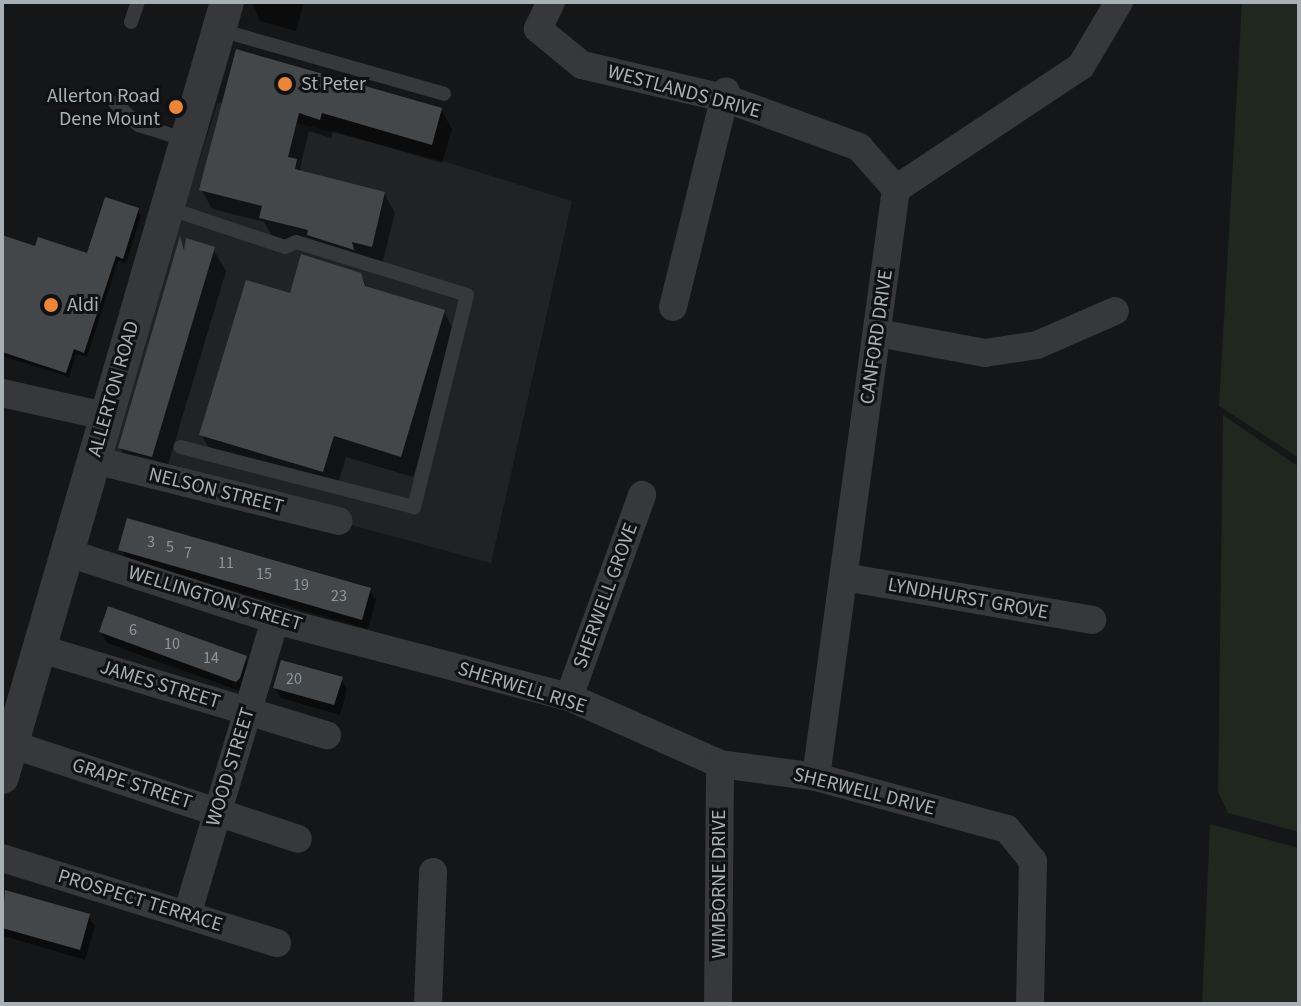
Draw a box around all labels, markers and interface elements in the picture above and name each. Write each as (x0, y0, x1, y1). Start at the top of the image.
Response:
street label: WESTLANDS DRIVE (605, 60, 763, 124)
place label: St Peter (301, 72, 366, 96)
marker: St Peter (276, 75, 294, 93)
place label: Allerton Road Dene Mount (47, 84, 160, 131)
marker: Allerton Road Dene Mount (167, 98, 185, 116)
street label: CANFORD DRIVE (856, 268, 898, 406)
place label: Aldi (67, 293, 99, 317)
marker: Aldi (42, 296, 60, 314)
street label: ALLERTON ROAD (83, 318, 145, 460)
street label: NELSON STREET (146, 463, 286, 519)
street label: SHERWELL GROVE (569, 520, 643, 672)
house number: 3 (147, 532, 155, 552)
house number: 5 (166, 537, 174, 557)
house number: 7 (184, 543, 192, 563)
house number: 11 (218, 553, 234, 573)
street label: WELLINGTON STREET (125, 561, 305, 637)
house number: 15 (256, 564, 272, 584)
street label: LYNDHURST GROVE (886, 573, 1050, 625)
house number: 19 (293, 575, 309, 595)
house number: 23 (331, 586, 347, 606)
house number: 6 (129, 620, 137, 640)
house number: 10 (164, 634, 180, 654)
house number: 14 (203, 648, 219, 668)
street label: JAMES STREET (97, 655, 223, 715)
street label: SHERWELL RISE (455, 657, 589, 719)
house number: 20 (286, 669, 302, 689)
street label: WOOD STREET (202, 705, 260, 829)
street label: GRAPE STREET (69, 753, 195, 815)
street label: SHERWELL DRIVE (791, 763, 937, 821)
street label: WIMBORNE DRIVE (707, 809, 731, 959)
street label: PROSPECT TERRACE (55, 865, 225, 937)

